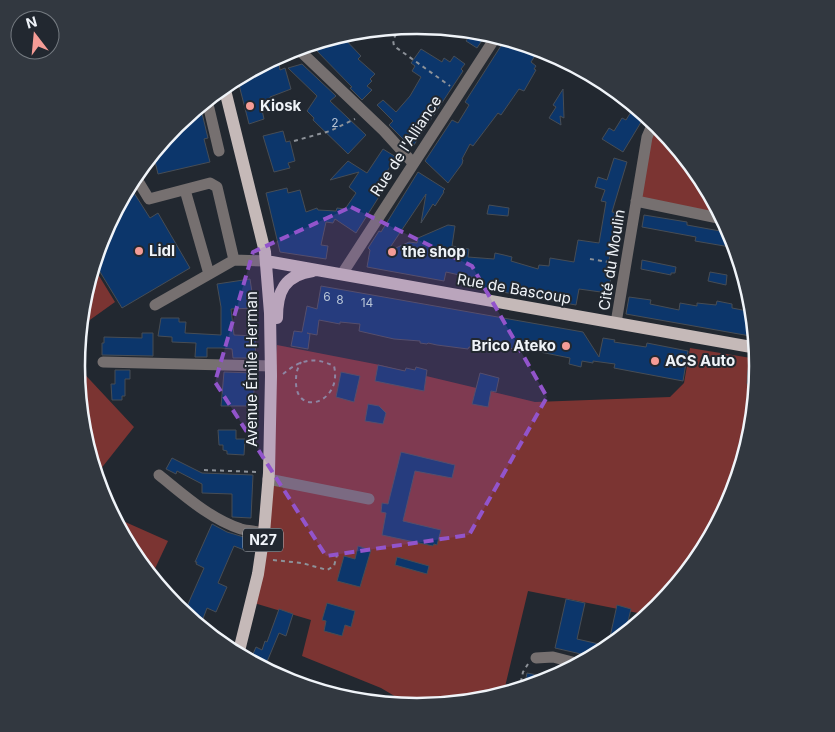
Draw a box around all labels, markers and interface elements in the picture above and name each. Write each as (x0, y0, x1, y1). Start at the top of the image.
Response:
north arrow (10, 10, 60, 60)
text: N (24, 12, 39, 32)
street label: Rue de l'Alliance (366, 92, 445, 200)
place label: Kiosk (260, 96, 302, 115)
marker: Kiosk (244, 100, 256, 112)
house number: 2 (331, 115, 339, 130)
street label: Cité du Moulin (594, 208, 629, 312)
place label: Lidl (149, 241, 175, 260)
place label: the shop (402, 242, 466, 261)
marker: Lidl (133, 245, 145, 257)
marker: the shop (386, 246, 398, 258)
street label: Rue de Bascoup (456, 269, 573, 308)
house number: 6 (323, 289, 331, 304)
street label: Avenue Émile Herman (242, 291, 261, 447)
house number: 8 (336, 292, 344, 307)
house number: 14 (361, 295, 374, 310)
place label: Brico Ateko (472, 336, 556, 355)
marker: Brico Ateko (560, 340, 572, 352)
place label: ACS Auto (665, 351, 735, 370)
marker: ACS Auto (649, 355, 661, 367)
road number: N27 (243, 528, 283, 552)

